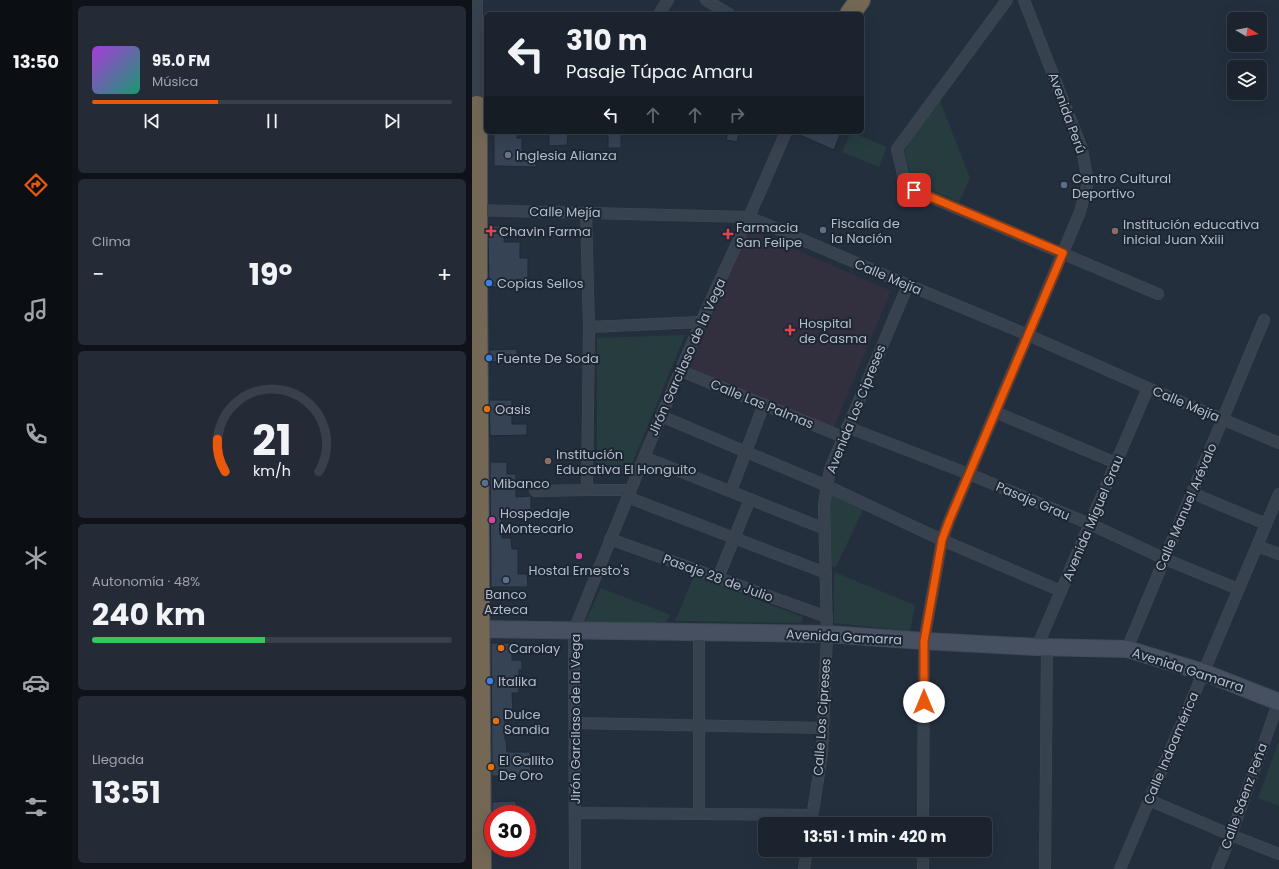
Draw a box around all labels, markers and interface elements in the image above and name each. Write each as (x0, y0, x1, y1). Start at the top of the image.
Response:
north arrow (1227, 12, 1267, 52)
map controls (1227, 12, 1267, 100)
text: 310 m (566, 21, 647, 60)
icon: left (500, 28, 552, 80)
text: 13:50 (13, 49, 59, 74)
text: 95.0 FM (152, 50, 210, 71)
text: Pasaje Túpac Amaru (566, 59, 753, 84)
button: layers (1227, 60, 1267, 100)
street label: Avenida Perú (1043, 70, 1091, 156)
text: Música (152, 72, 198, 91)
icon: left (600, 104, 622, 126)
icon: ahead (642, 104, 664, 126)
icon: ahead (684, 104, 706, 126)
icon: right (726, 104, 748, 126)
icon: previous (141, 110, 163, 132)
icon: pause (261, 110, 283, 132)
icon: next (381, 110, 403, 132)
place label: Inglesia Alianza (516, 146, 617, 165)
marker: Inglesia Alianza (503, 150, 513, 160)
place label: Centro Cultural Deportivo (1072, 169, 1171, 203)
icon: directions (22, 171, 50, 199)
pin (897, 173, 931, 207)
icon: arrive (903, 179, 925, 201)
marker: Centro Cultural Deportivo (1059, 180, 1069, 190)
street label: Calle Mejía (529, 202, 601, 222)
place label: Fiscalía de la Nación (831, 214, 900, 248)
place label: Institución educativa inicial Juan Xxiii (1123, 215, 1259, 249)
place label: Farmacia San Felipe (736, 218, 802, 252)
place label: Chavin Farma (499, 222, 591, 241)
marker: Fiscalía de la Nación (818, 225, 828, 235)
marker: Chavin Farma (486, 226, 496, 236)
marker: Institución educativa inicial Juan Xxiii (1110, 226, 1120, 236)
marker: Farmacia San Felipe (723, 229, 733, 239)
text: Clima (92, 232, 131, 251)
text: 19° (249, 253, 292, 296)
street label: Calle Mejía (852, 254, 924, 300)
text: − (92, 259, 104, 290)
text: + (437, 259, 452, 290)
place label: Copias Sellos (497, 274, 584, 293)
street label: Jirón Garcilaso de la Vega (644, 275, 730, 439)
marker: Copias Sellos (484, 278, 494, 288)
icon: music (22, 296, 50, 324)
place label: Hospital de Casma (799, 314, 867, 348)
marker: Hospital de Casma (784, 324, 796, 336)
street label: Avenida Los Cipreses (821, 342, 891, 476)
place label: Fuente De Soda (497, 349, 599, 368)
marker: Fuente De Soda (484, 353, 494, 363)
street label: Calle Las Palmas (707, 375, 817, 433)
street label: Calle Mejía (1150, 381, 1222, 427)
place label: Oasis (495, 400, 531, 419)
marker: Oasis (482, 404, 492, 414)
text: 21 (252, 411, 292, 470)
icon: phone (22, 420, 50, 448)
street label: Calle Manuel Arévalo (1150, 440, 1222, 574)
place label: Institución Educativa El Honguito (556, 445, 696, 479)
street label: Avenida Miguel Grau (1058, 452, 1128, 584)
marker: Institución Educativa El Honguito (543, 456, 553, 466)
text: km/h (253, 461, 291, 481)
place label: Mibanco (493, 474, 550, 493)
street label: Pasaje Grau (993, 477, 1073, 525)
marker: Mibanco (480, 478, 490, 488)
place label: Hospedaje Montecarlo (500, 504, 574, 538)
marker: Hospedaje Montecarlo (487, 515, 497, 525)
icon: climate (22, 544, 50, 572)
street label: Pasaje 28 de Julio (660, 549, 776, 607)
marker: Hostal Ernesto's (574, 551, 584, 561)
place label: Hostal Ernesto's (529, 561, 630, 580)
text: Autonomía · 48% (92, 572, 200, 591)
marker: Banco Azteca (501, 575, 511, 585)
place label: Banco Azteca (484, 585, 528, 619)
text: 240 km (92, 593, 206, 636)
street label: Avenida Gamarra (785, 624, 903, 650)
street label: Jirón Garcilaso de la Vega (566, 634, 585, 804)
place label: Carolay (509, 639, 561, 658)
marker: Carolay (496, 643, 506, 653)
street label: Avenida Gamarra (1130, 643, 1246, 697)
street label: Calle Los Cipreses (808, 658, 836, 776)
icon: car (22, 669, 50, 697)
place label: Italika (498, 672, 537, 691)
marker: Italika (485, 676, 495, 686)
position arrow (903, 681, 945, 723)
street label: Calle Indoamérica (1139, 689, 1203, 807)
place label: Dulce Sandia (504, 705, 550, 739)
marker: Dulce Sandia (491, 716, 501, 726)
street label: Calle Sáenz Peña (1216, 740, 1272, 852)
text: Llegada (92, 750, 144, 769)
place label: El Gallito De Oro (499, 751, 554, 785)
marker: El Gallito De Oro (486, 762, 496, 772)
text: 13:51 (92, 771, 161, 814)
icon: filters (22, 793, 50, 821)
speed limit sign: 30 (484, 805, 536, 857)
text: 13:51 · 1 min · 420 m (804, 826, 946, 847)

